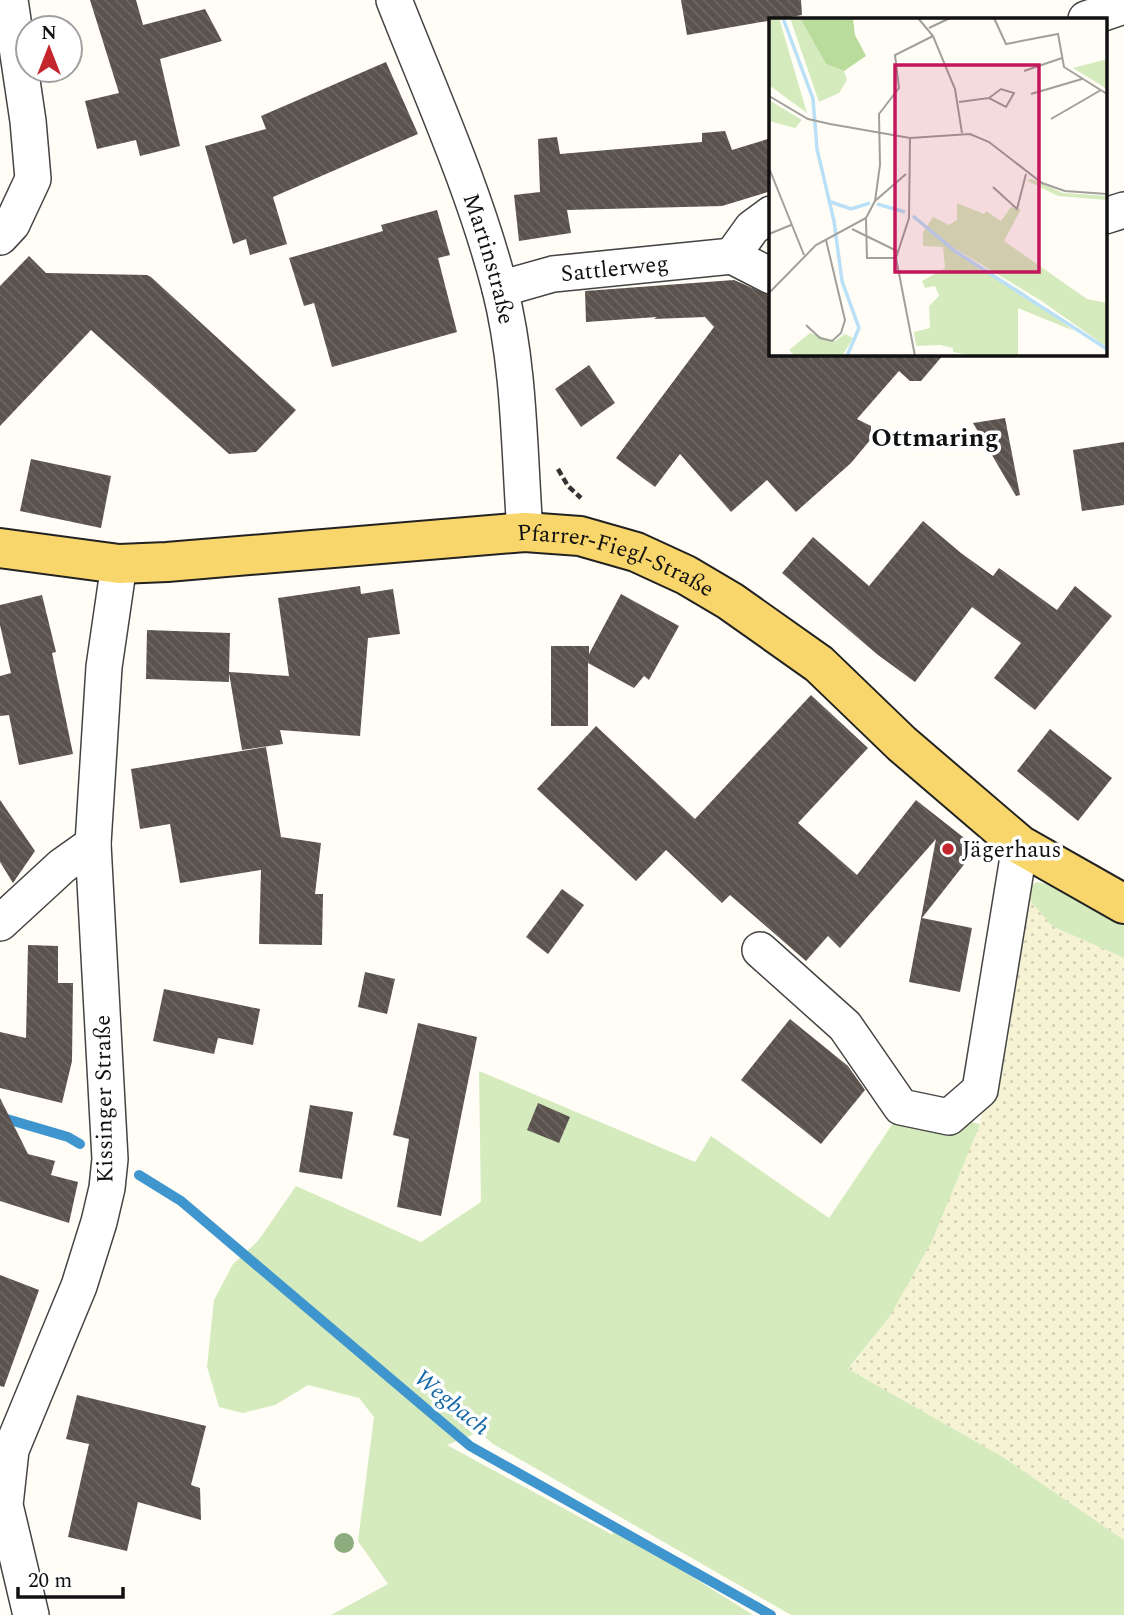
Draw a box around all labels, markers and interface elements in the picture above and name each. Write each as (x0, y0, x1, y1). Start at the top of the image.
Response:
north arrow (14, 14, 84, 84)
inset map (769, 18, 1106, 355)
text: N (41, 19, 57, 48)
street label: Martinstraße (453, 189, 523, 327)
street label: Sattlerweg (559, 246, 670, 292)
district label: Ottmaring (871, 418, 999, 458)
street label: Pfarrer-Fiegl-Straße (516, 516, 721, 607)
place label: Jägerhaus (962, 833, 1061, 868)
marker: Jägerhaus (940, 841, 956, 857)
street label: Kissinger Straße (86, 1014, 123, 1183)
water label: Wegbach (405, 1361, 497, 1445)
scale bar (18, 1556, 122, 1600)
text: 20 m (28, 1565, 72, 1597)

